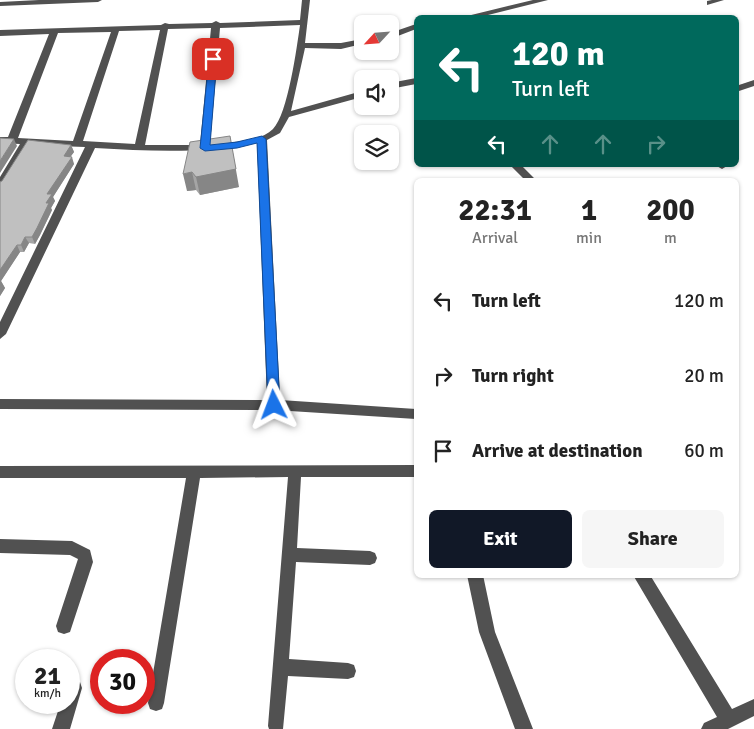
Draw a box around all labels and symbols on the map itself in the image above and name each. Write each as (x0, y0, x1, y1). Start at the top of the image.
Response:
north arrow (354, 15, 399, 60)
pin (192, 38, 234, 80)
position arrow (247, 378, 299, 430)
speed limit sign: 30 (90, 649, 155, 714)

